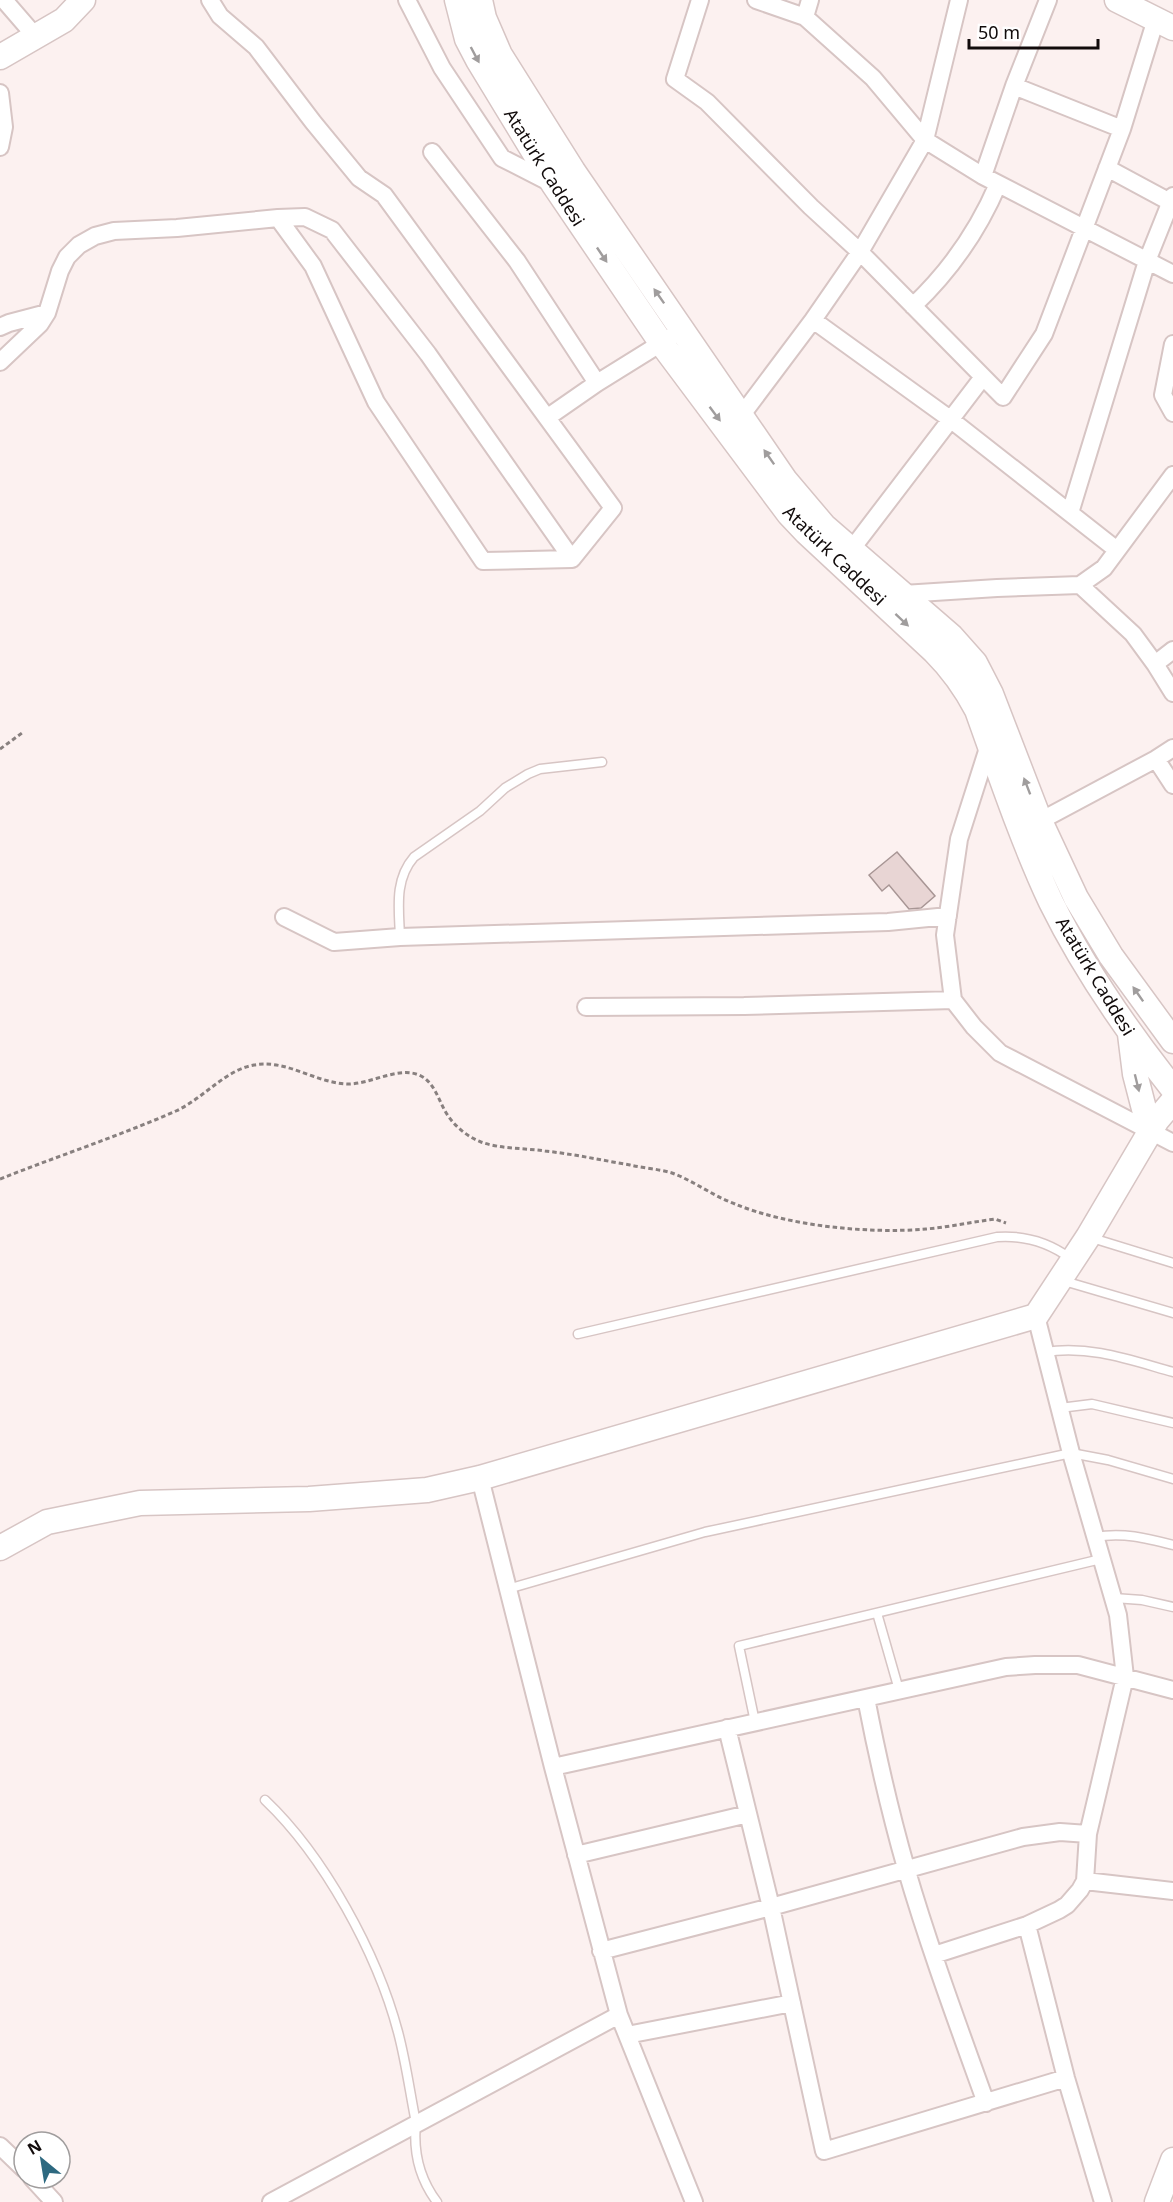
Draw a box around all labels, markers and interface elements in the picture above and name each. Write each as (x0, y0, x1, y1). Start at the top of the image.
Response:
scale bar (969, 12, 1098, 50)
text: 50 m (978, 20, 1020, 44)
one-way arrow (470, 47, 480, 64)
street label: Atatürk Caddesi (499, 104, 591, 230)
one-way arrow (596, 247, 608, 263)
one-way arrow (654, 288, 665, 304)
one-way arrow (708, 407, 720, 422)
one-way arrow (763, 450, 775, 466)
street label: Atatürk Caddesi (778, 500, 892, 610)
one-way arrow (894, 613, 909, 627)
one-way arrow (1022, 777, 1031, 795)
street label: Atatürk Caddesi (1051, 912, 1141, 1040)
one-way arrow (1132, 986, 1144, 1002)
one-way arrow (1133, 1075, 1142, 1093)
north arrow (12, 2130, 72, 2190)
text: N (23, 2134, 46, 2160)

